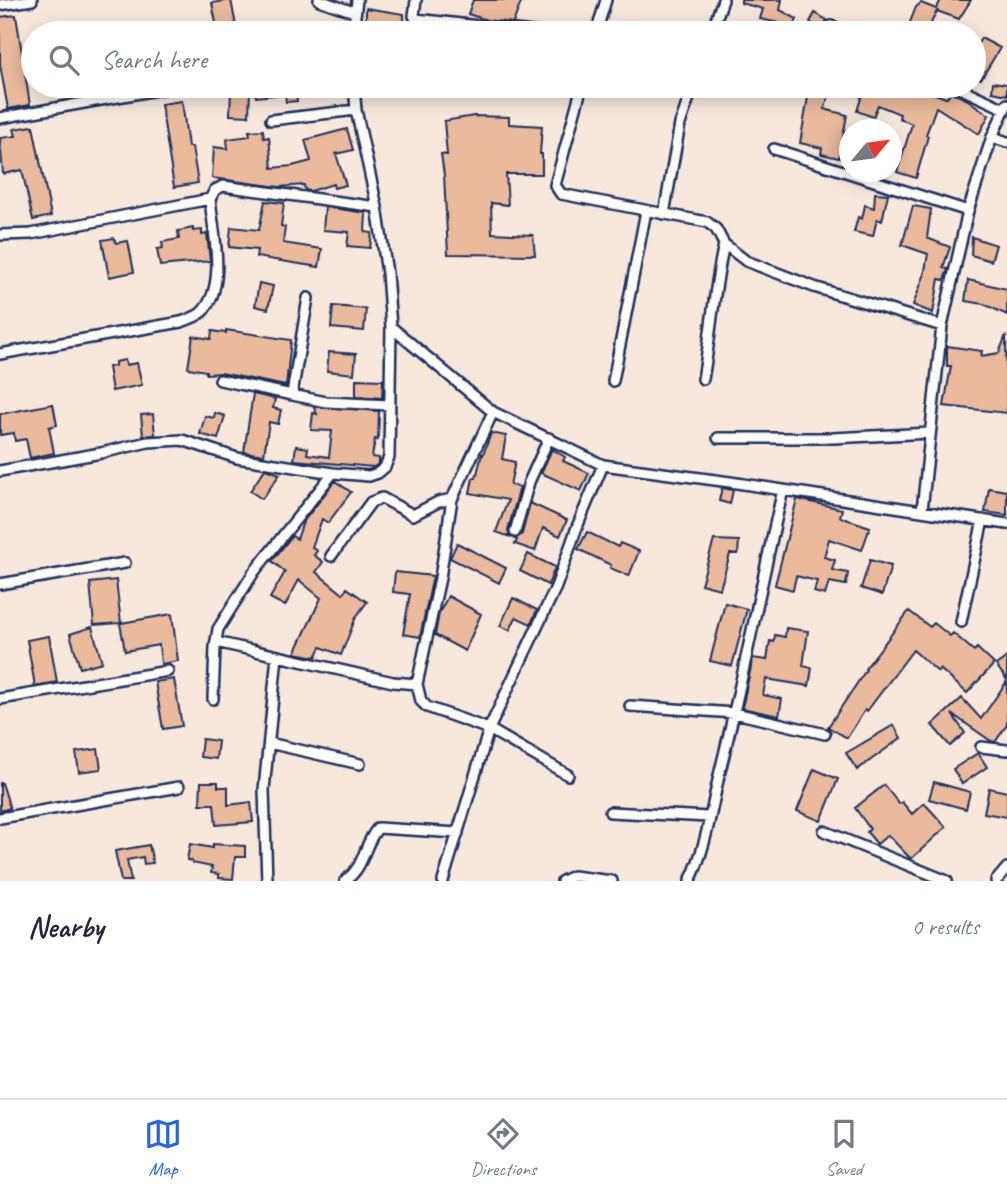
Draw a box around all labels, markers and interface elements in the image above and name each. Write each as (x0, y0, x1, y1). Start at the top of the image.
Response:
search box (21, 21, 986, 98)
icon: search (45, 41, 83, 79)
text: Search here (101, 43, 207, 76)
north arrow (839, 119, 902, 182)
text: Nearby (28, 908, 104, 946)
text: 0 results (912, 912, 979, 941)
tab: Map (144, 1115, 182, 1181)
tab: Directions (470, 1115, 537, 1181)
tab: Saved (825, 1115, 863, 1181)

